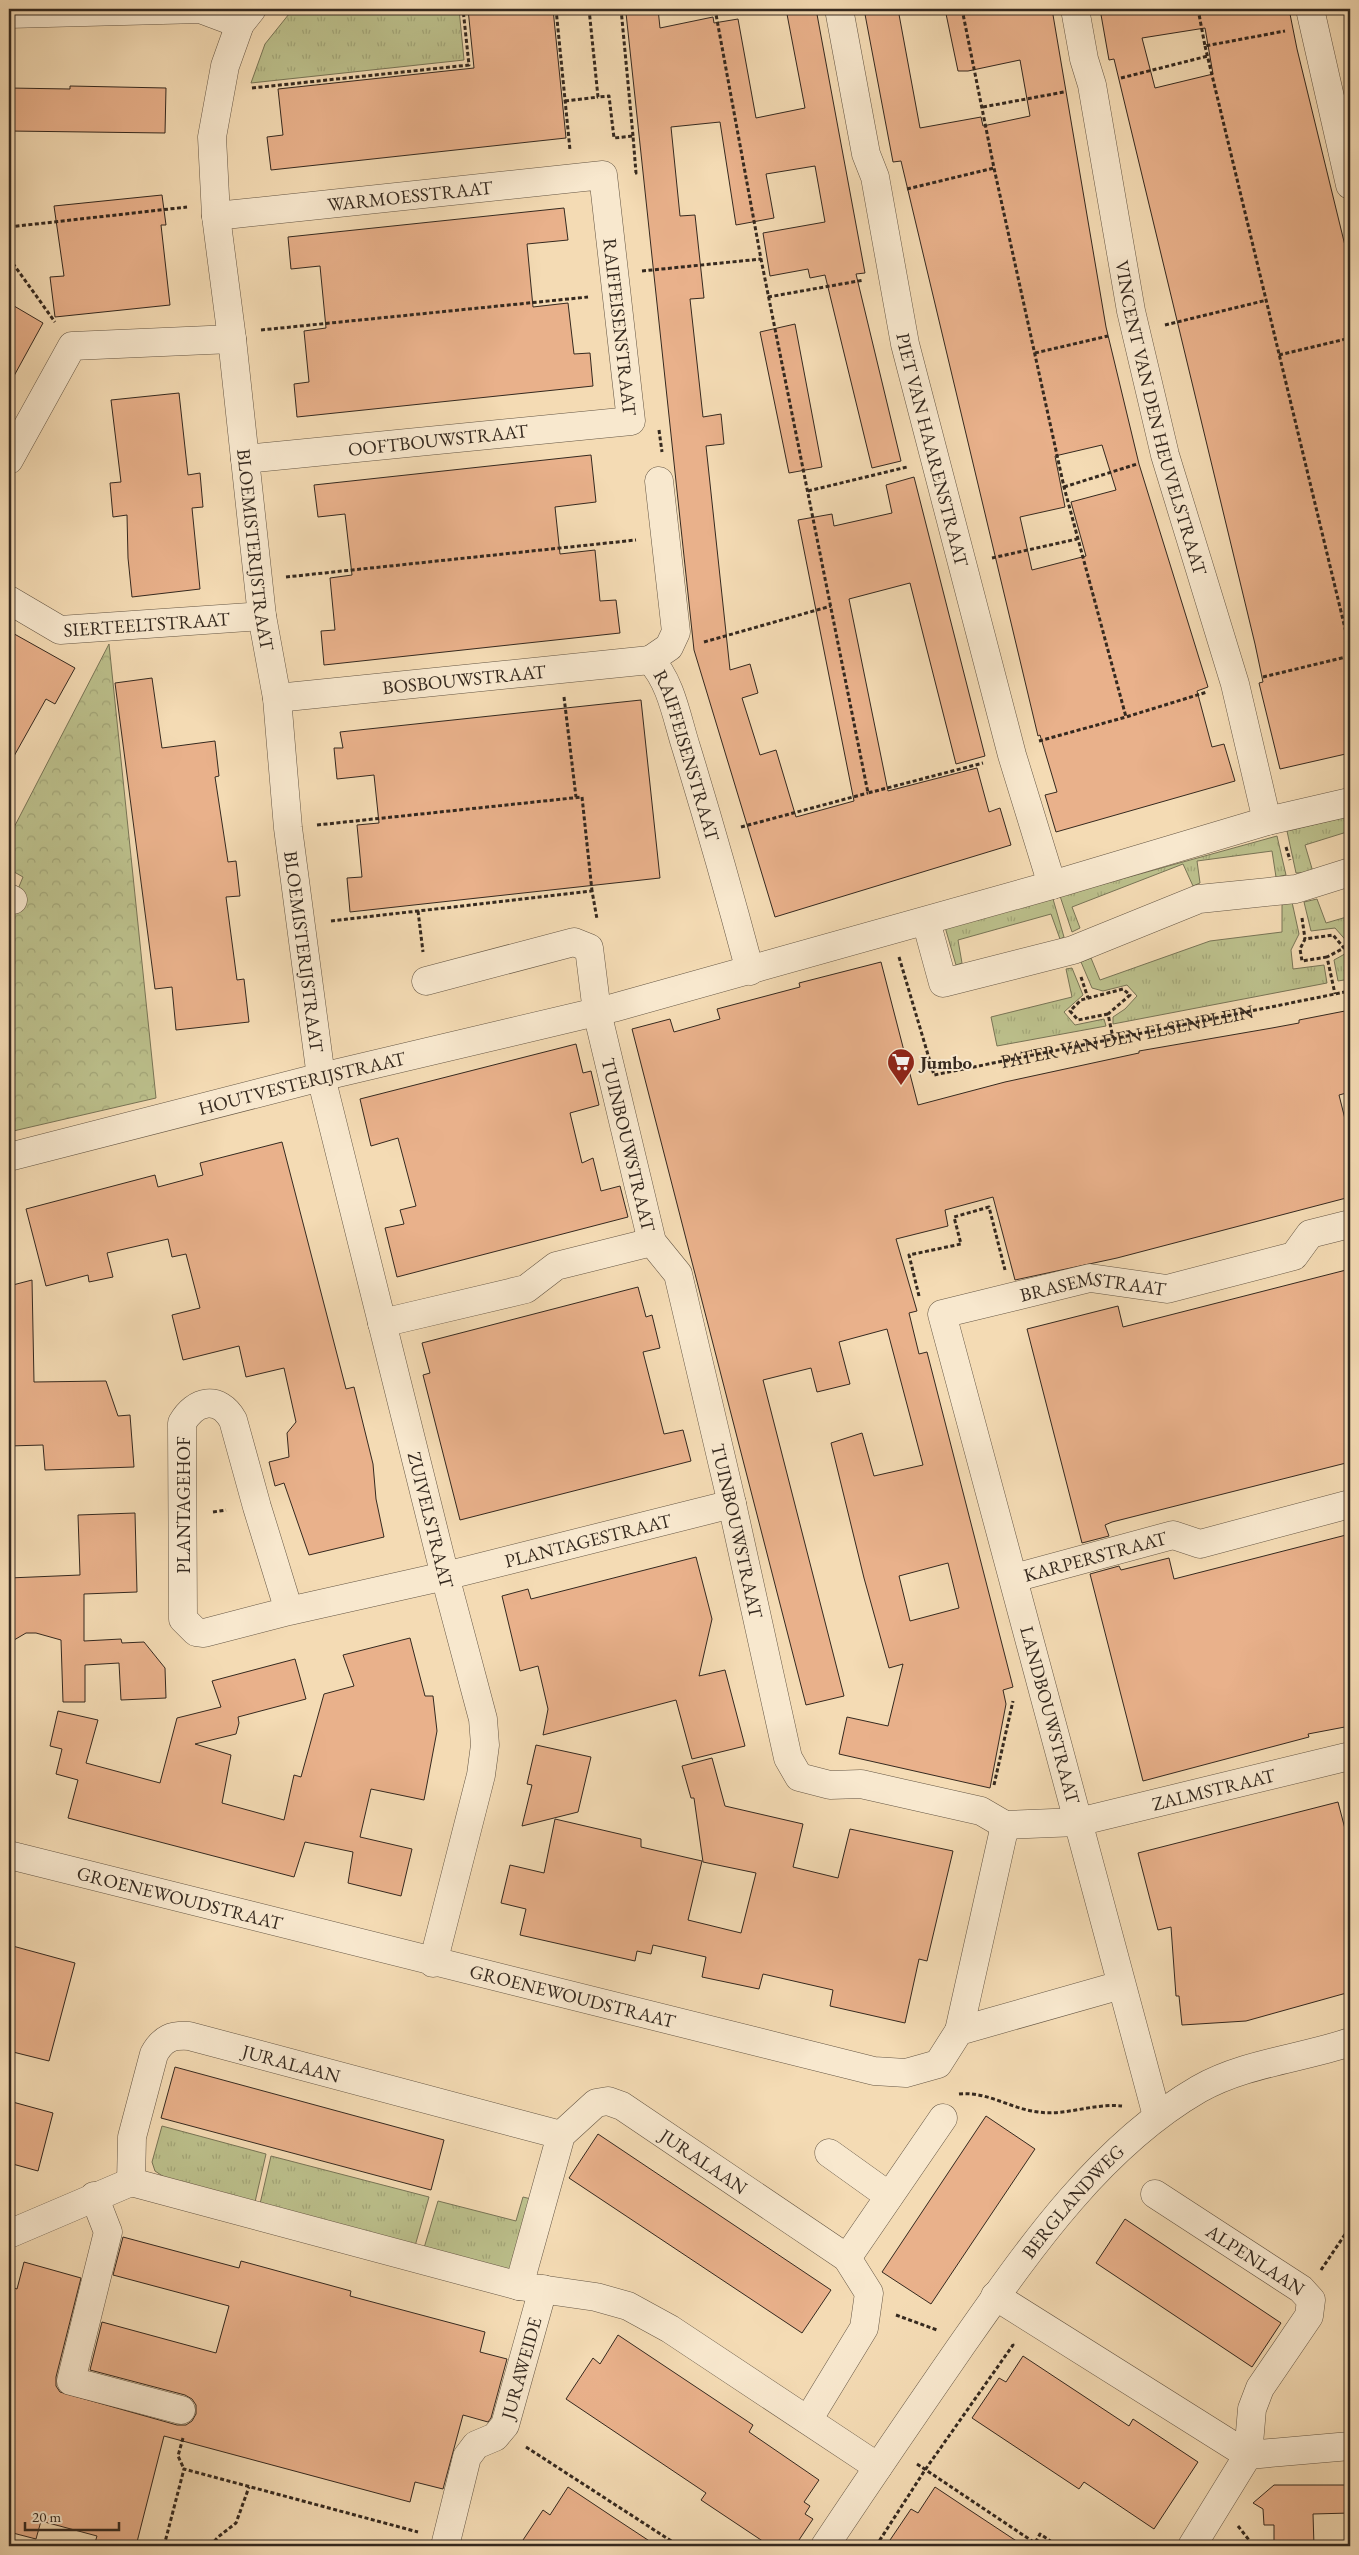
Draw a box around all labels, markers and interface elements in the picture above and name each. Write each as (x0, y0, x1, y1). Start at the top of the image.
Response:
street label: WARMOESSTRAAT (326, 174, 494, 217)
street label: RAIFFEISENSTRAAT (598, 237, 643, 417)
street label: VINCENT VAN DEN HEUVELSTRAAT (1110, 258, 1214, 578)
street label: PIET VAN HAARENSTRAAT (891, 331, 975, 570)
street label: OOFTBOUWSTRAAT (347, 418, 530, 462)
street label: BLOEMISTERIJSTRAAT (231, 447, 281, 653)
street label: SIERTEELTSTRAAT (63, 606, 231, 642)
street label: BOSBOUWSTRAAT (381, 658, 547, 700)
street label: RAIFFEISENSTRAAT (648, 665, 726, 844)
street label: BLOEMISTERIJSTRAAT (279, 849, 330, 1054)
street label: PATER VAN DEN ELSENPLEIN (998, 998, 1256, 1074)
street label: HOUTVESTERIJSTRAAT (195, 1045, 408, 1121)
supermarket icon: Jumbo (886, 1047, 916, 1086)
place label: Jumbo (918, 1050, 972, 1075)
street label: TUINBOUWSTRAAT (596, 1055, 662, 1234)
street label: BRASEMSTRAAT (1017, 1265, 1168, 1307)
street label: PLANTAGEHOF (171, 1436, 196, 1574)
street label: TUINBOUWSTRAAT (706, 1441, 769, 1621)
street label: ZUIVELSTRAAT (402, 1449, 460, 1591)
street label: PLANTAGESTRAAT (502, 1507, 674, 1573)
street label: KARPERSTRAAT (1021, 1525, 1170, 1587)
street label: LANDBOUWSTRAAT (1014, 1623, 1086, 1807)
street label: ZALMSTRAAT (1149, 1762, 1278, 1816)
street label: GROENEWOUDSTRAAT (74, 1860, 285, 1935)
street label: GROENEWOUDSTRAAT (467, 1958, 678, 2034)
street label: JURALAAN (238, 2038, 343, 2088)
street label: JURALAAN (654, 2122, 752, 2200)
street label: BERGLANDWEG (1016, 2138, 1130, 2263)
street label: ALPENLAAN (1201, 2218, 1310, 2301)
street label: JURAWEIDE (494, 2314, 547, 2424)
scale bar (25, 2500, 119, 2532)
text: 20 m (32, 2507, 61, 2526)

